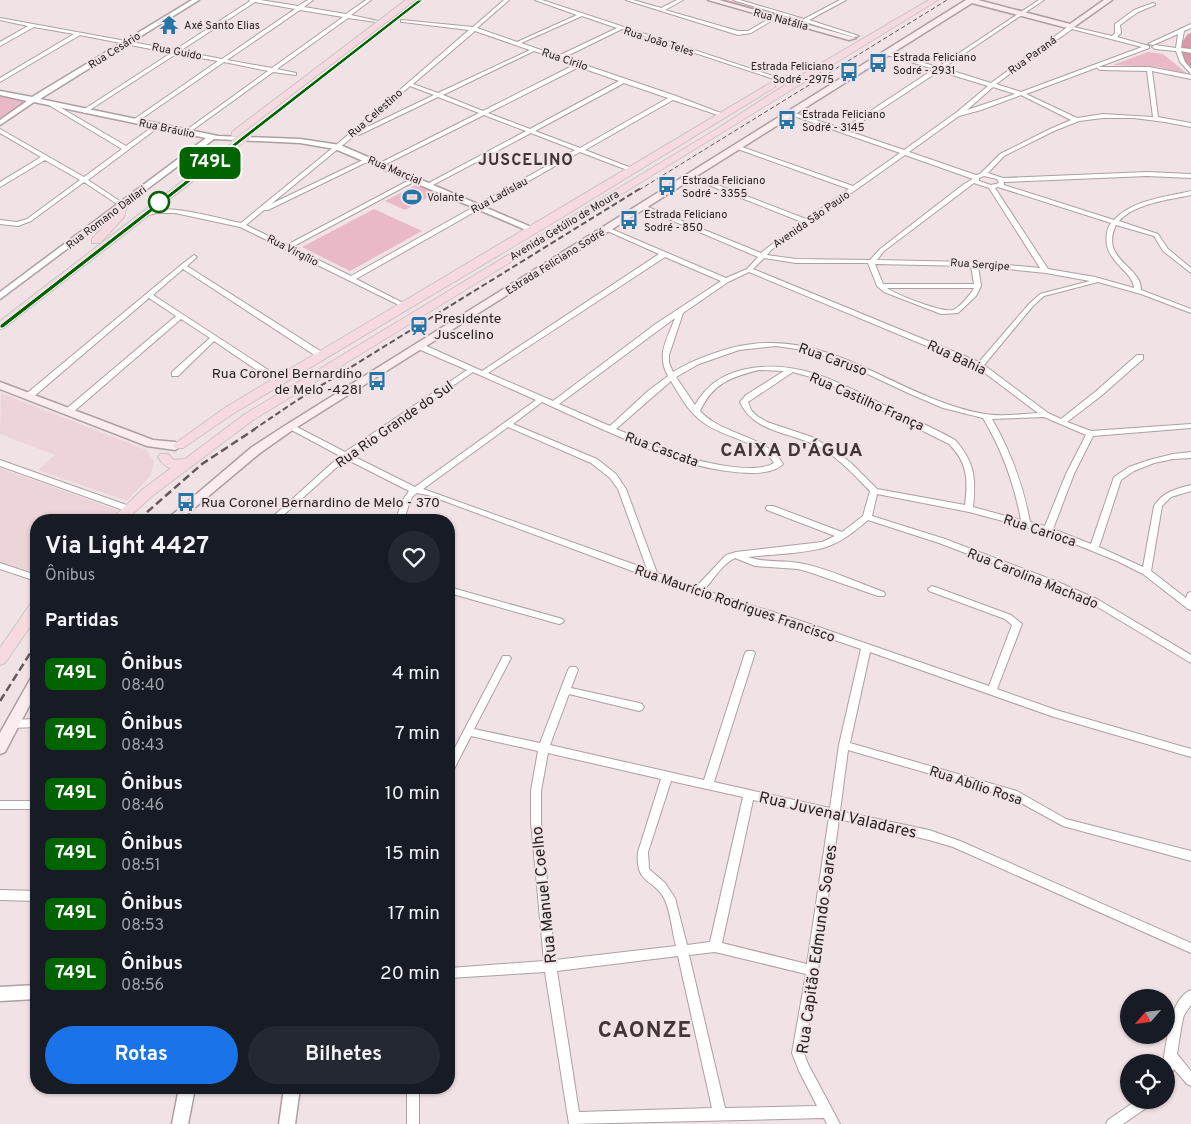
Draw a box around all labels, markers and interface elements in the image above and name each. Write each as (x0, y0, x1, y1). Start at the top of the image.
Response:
street label: Rua Natália (752, 6, 810, 34)
temple icon: Axé Santo Elias (158, 14, 180, 36)
place label: Axé Santo Elias (184, 19, 260, 33)
street label: Rua João Teles (622, 24, 696, 60)
street label: Rua Cesário (86, 29, 143, 72)
street label: Rua Paraná (1006, 33, 1060, 78)
street label: Rua Guido (151, 40, 203, 64)
street label: Rua Cirilo (540, 46, 590, 74)
place label: Estrada Feliciano Sodré - 2931 (893, 51, 976, 78)
bus stop icon: Estrada Feliciano Sodré - 2931 (867, 52, 889, 74)
place label: Estrada Feliciano Sodré -2975 (751, 60, 834, 87)
bus stop icon: Estrada Feliciano Sodré -2975 (838, 61, 860, 83)
street label: Rua Celestino (345, 86, 406, 141)
place label: Estrada Feliciano Sodré - 3145 (802, 108, 885, 135)
bus stop icon: Estrada Feliciano Sodré - 3145 (776, 109, 798, 131)
street label: Rua Bráulio (137, 116, 196, 142)
line badge: 749L (175, 147, 245, 179)
text: 749L (189, 151, 231, 174)
district label: JUSCELINO (478, 151, 574, 171)
street label: Rua Marcial (366, 153, 424, 189)
place label: Estrada Feliciano Sodré - 3355 (682, 174, 765, 201)
street label: Rua Ladislau (469, 175, 530, 217)
bus stop icon: Estrada Feliciano Sodré - 3355 (656, 175, 678, 197)
street label: Rua Romano Dallari (64, 183, 150, 253)
sports icon: Volante (401, 186, 423, 208)
street label: Avenida Getúlio de Moura (507, 187, 622, 264)
street label: Avenida São Paulo (770, 188, 853, 252)
unlabelled marker (148, 191, 170, 213)
place label: Volante (427, 191, 464, 205)
place label: Estrada Feliciano Sodré - 850 (644, 208, 727, 235)
bus stop icon: Estrada Feliciano Sodré - 850 (618, 209, 640, 231)
street label: Estrada Feliciano Sodré (503, 225, 608, 298)
street label: Rua Virgílio (264, 232, 321, 270)
street label: Rua Sergipe (950, 256, 1010, 274)
place label: Presidente Juscelino (434, 311, 501, 344)
station icon: Presidente Juscelino (408, 315, 430, 337)
street label: Rua Bahia (924, 337, 989, 379)
street label: Rua Caruso (796, 340, 869, 381)
place label: Rua Coronel Bernardino de Melo -428I (212, 366, 362, 399)
street label: Rua Castilho França (806, 369, 926, 435)
bus stop icon: Rua Coronel Bernardino de Melo -428I (366, 370, 388, 392)
street label: Rua Rio Grande do Sul (333, 378, 457, 472)
street label: Rua Cascata (622, 429, 701, 472)
district label: CAIXA D'ÁGUA (720, 438, 864, 463)
bus stop icon: Rua Coronel Bernardino de Melo - 370 (175, 491, 197, 513)
place label: Rua Coronel Bernardino de Melo - 370 (201, 495, 440, 512)
street label: Rua Carioca (1001, 512, 1078, 551)
button: heart (388, 531, 440, 583)
text: Via Light 4427 (45, 532, 209, 562)
street label: Rua Carolina Machado (964, 545, 1101, 614)
street label: Rua Maurício Rodrigues Francisco (632, 562, 837, 647)
text: Ônibus (45, 566, 95, 586)
text: Partidas (45, 609, 119, 633)
text: Ônibus (121, 652, 183, 676)
text: 749L (55, 662, 96, 685)
text: 4 min (392, 662, 440, 686)
text: 08:40 (121, 676, 165, 696)
text: Ônibus (121, 712, 183, 736)
text: 749L (55, 722, 96, 745)
text: 7 min (395, 722, 440, 746)
text: 08:43 (121, 736, 164, 756)
street label: Rua Abílio Rosa (927, 763, 1024, 809)
text: Ônibus (121, 772, 183, 796)
text: 749L (55, 782, 96, 805)
text: 10 min (385, 782, 440, 806)
street label: Rua Juvenal Valadares (757, 788, 918, 844)
text: 08:46 (121, 796, 164, 816)
street label: Rua Manuel Coelho (528, 825, 562, 964)
text: Ônibus (121, 832, 183, 856)
text: 749L (55, 842, 96, 865)
text: 15 min (385, 842, 440, 866)
street label: Rua Capitão Edmundo Soares (793, 843, 843, 1055)
text: 08:51 (121, 856, 161, 876)
text: Ônibus (121, 892, 183, 916)
text: 749L (55, 902, 96, 925)
text: 17 min (388, 902, 440, 926)
text: 08:53 (121, 916, 164, 936)
text: Ônibus (121, 952, 183, 976)
text: 749L (55, 962, 96, 985)
text: 20 min (380, 962, 440, 986)
text: 08:56 (121, 976, 164, 996)
north arrow (1120, 989, 1175, 1044)
map controls (1120, 989, 1175, 1109)
district label: CAONZE (598, 1018, 692, 1045)
button: Rotas (45, 1026, 238, 1084)
button: Bilhetes (248, 1026, 440, 1084)
button: locate (1120, 1054, 1175, 1109)

